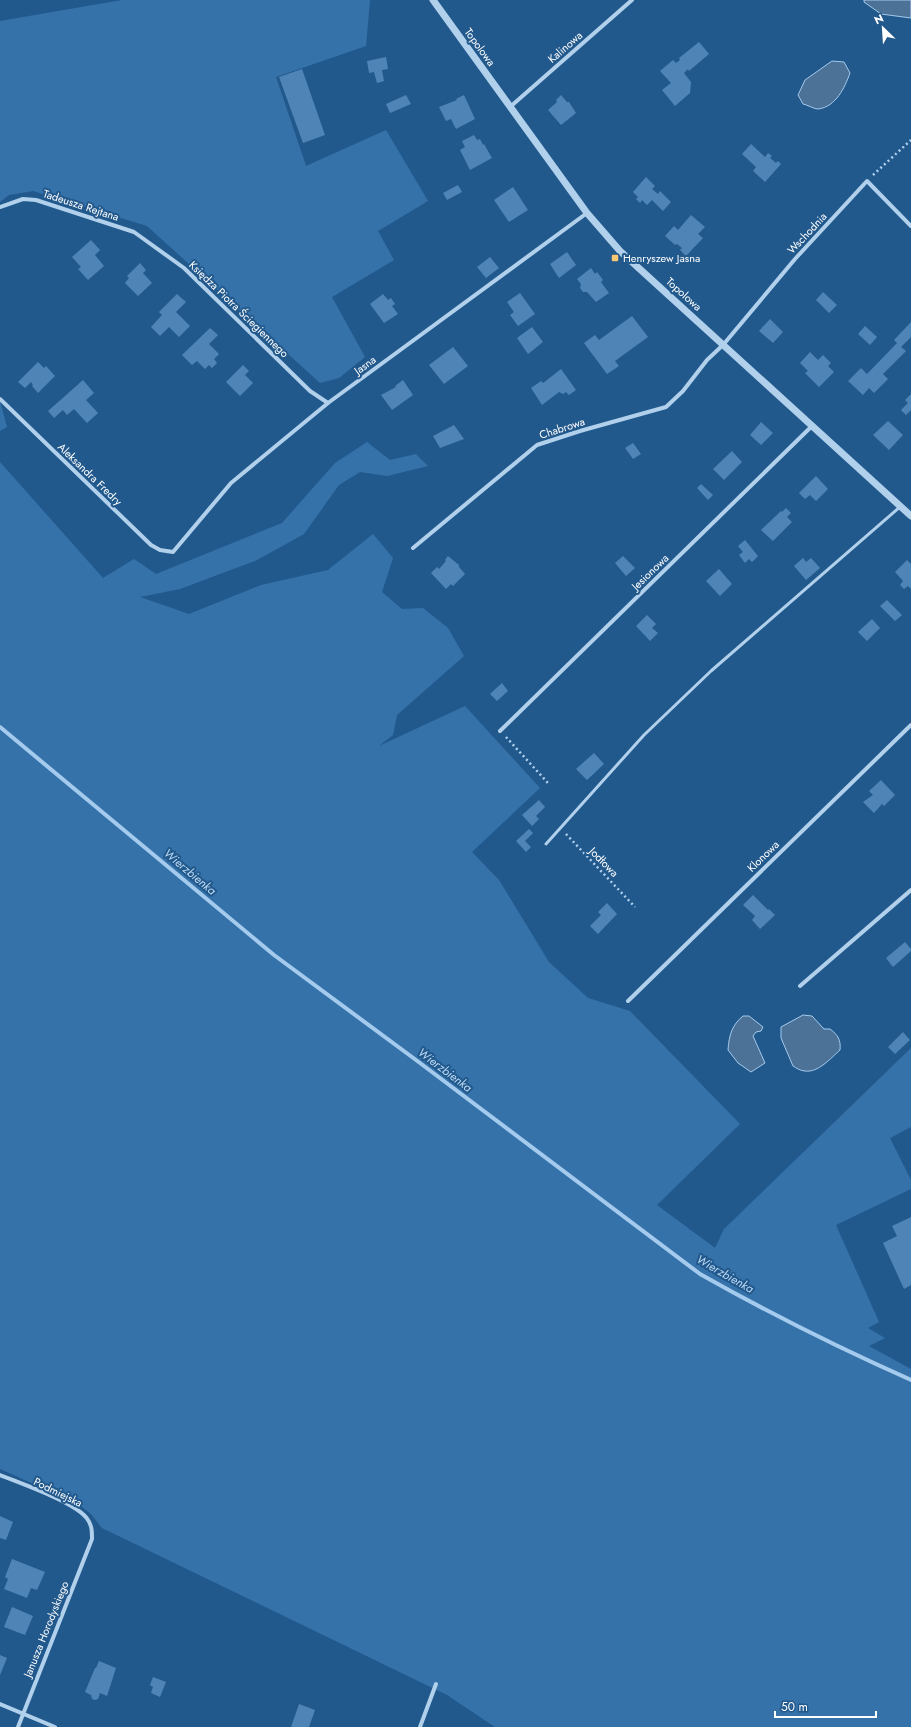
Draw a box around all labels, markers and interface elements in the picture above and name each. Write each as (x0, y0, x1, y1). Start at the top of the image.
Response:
north arrow (863, 8, 903, 48)
text: N (871, 10, 886, 28)
street label: Topolowa (461, 25, 499, 69)
street label: Kalinowa (544, 27, 586, 67)
street label: Tadeusza Rejtana (41, 185, 121, 225)
street label: Wschodnia (784, 209, 830, 257)
place label: Henryszew Jasna (623, 250, 700, 266)
marker: Henryszew Jasna (610, 253, 620, 263)
street label: Księdza Piotra Ściegiennego (186, 257, 292, 361)
street label: Topolowa (663, 274, 705, 314)
street label: Jasna (349, 352, 379, 380)
street label: Chabrowa (537, 413, 587, 443)
street label: Aleksandra Fredry (54, 439, 126, 509)
street label: Jesionowa (626, 550, 672, 595)
street label: Klonowa (743, 837, 783, 875)
street label: Jodłowa (584, 842, 622, 881)
water label: Wierzbienka (160, 845, 220, 900)
water label: Wierzbienka (414, 1044, 476, 1097)
water label: Wierzbienka (693, 1250, 757, 1298)
street label: Podmiejska (31, 1473, 85, 1511)
street label: Janusza Horodyskiego (19, 1579, 73, 1681)
scale bar (775, 1693, 876, 1719)
text: 50 m (781, 1698, 808, 1716)

